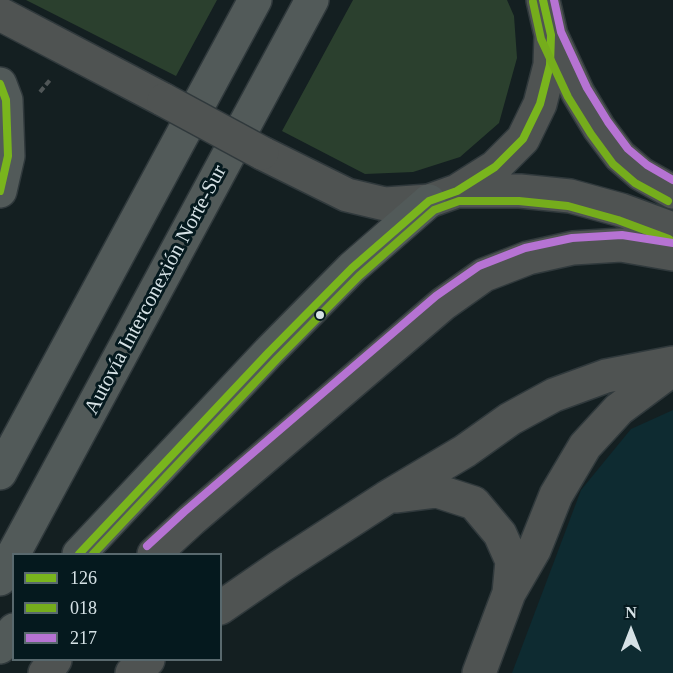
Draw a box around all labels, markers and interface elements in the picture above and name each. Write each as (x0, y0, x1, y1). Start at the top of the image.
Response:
street label: Autovía Interconexión Norte-Sur (79, 161, 233, 419)
unlabelled marker (314, 309, 326, 321)
legend (12, 553, 222, 661)
text: 126 (70, 568, 97, 588)
text: 018 (70, 598, 97, 618)
north arrow (601, 601, 661, 661)
text: N (625, 604, 637, 621)
text: 217 (70, 628, 97, 648)

